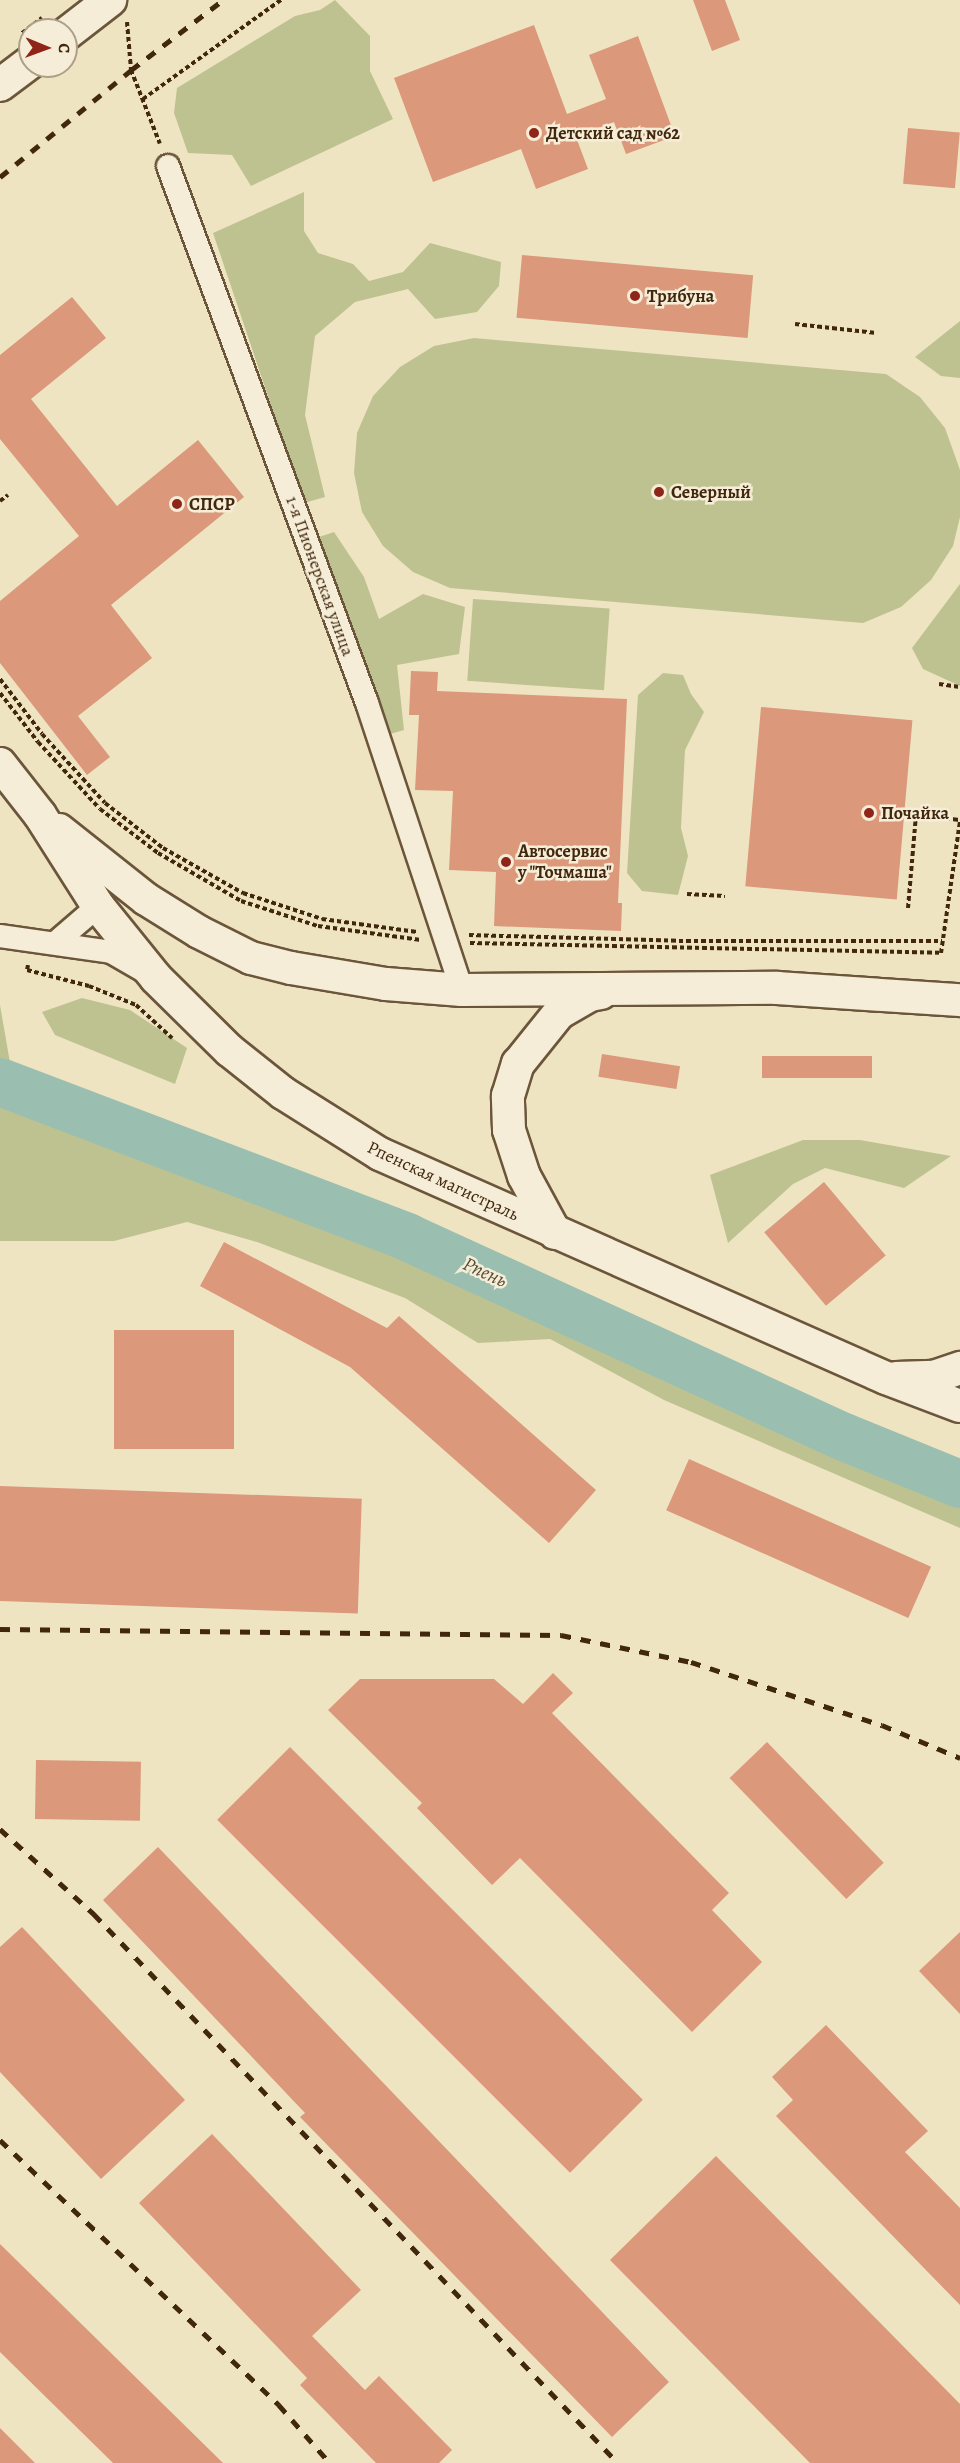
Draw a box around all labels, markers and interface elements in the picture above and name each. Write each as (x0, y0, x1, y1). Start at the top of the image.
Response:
north arrow (18, 18, 78, 78)
text: С (53, 43, 75, 53)
place label: Детский сад №62 (546, 122, 680, 144)
marker: Детский сад №62 (527, 126, 541, 140)
place label: Трибуна (647, 285, 714, 307)
marker: Трибуна (628, 289, 642, 303)
place label: Северный (671, 481, 751, 503)
marker: Северный (652, 485, 666, 499)
place label: СПСР (189, 493, 235, 515)
street label: 1-я Пионерская улица (281, 493, 359, 659)
marker: СПСР (170, 497, 184, 511)
place label: Почайка (881, 802, 949, 824)
marker: Почайка (862, 806, 876, 820)
place label: Автосервис у "Точмаша" (518, 841, 612, 884)
marker: Автосервис у "Точмаша" (499, 855, 513, 869)
street label: Рпенская магистраль (364, 1136, 522, 1226)
water label: Рпень (459, 1251, 511, 1293)

